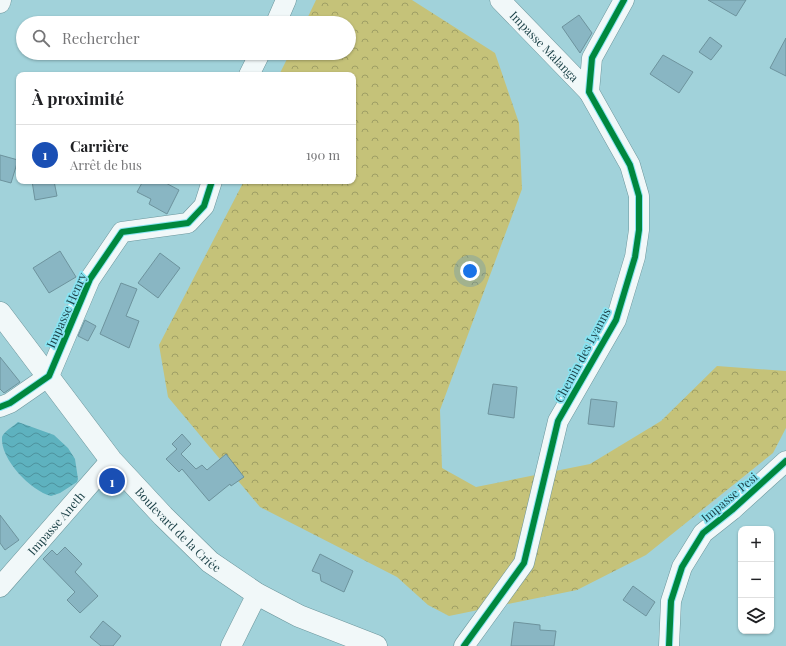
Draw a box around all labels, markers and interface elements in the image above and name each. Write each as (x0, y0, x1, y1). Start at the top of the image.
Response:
street label: Impasse Malanga (507, 7, 582, 85)
search box (16, 16, 356, 60)
icon: search (30, 27, 52, 49)
text: Rechercher (62, 28, 140, 48)
text: À proximité (32, 87, 124, 109)
text: Carrière (70, 136, 129, 156)
text: 1 (43, 146, 47, 163)
text: 190 m (306, 146, 340, 163)
text: Arrêt de bus (70, 156, 142, 173)
your location (460, 261, 480, 281)
street label: Impasse Henry (42, 270, 90, 350)
street label: Chemin des Lyanns (550, 305, 614, 405)
pin: 1 (99, 466, 125, 496)
street label: Impasse Pesi (697, 468, 761, 525)
street label: Boulevard de la Criée (132, 484, 224, 575)
street label: Impasse Aneth (24, 488, 88, 558)
map controls (738, 526, 774, 634)
button: + (738, 526, 774, 562)
button: − (738, 562, 774, 598)
button: layers (738, 598, 774, 634)

